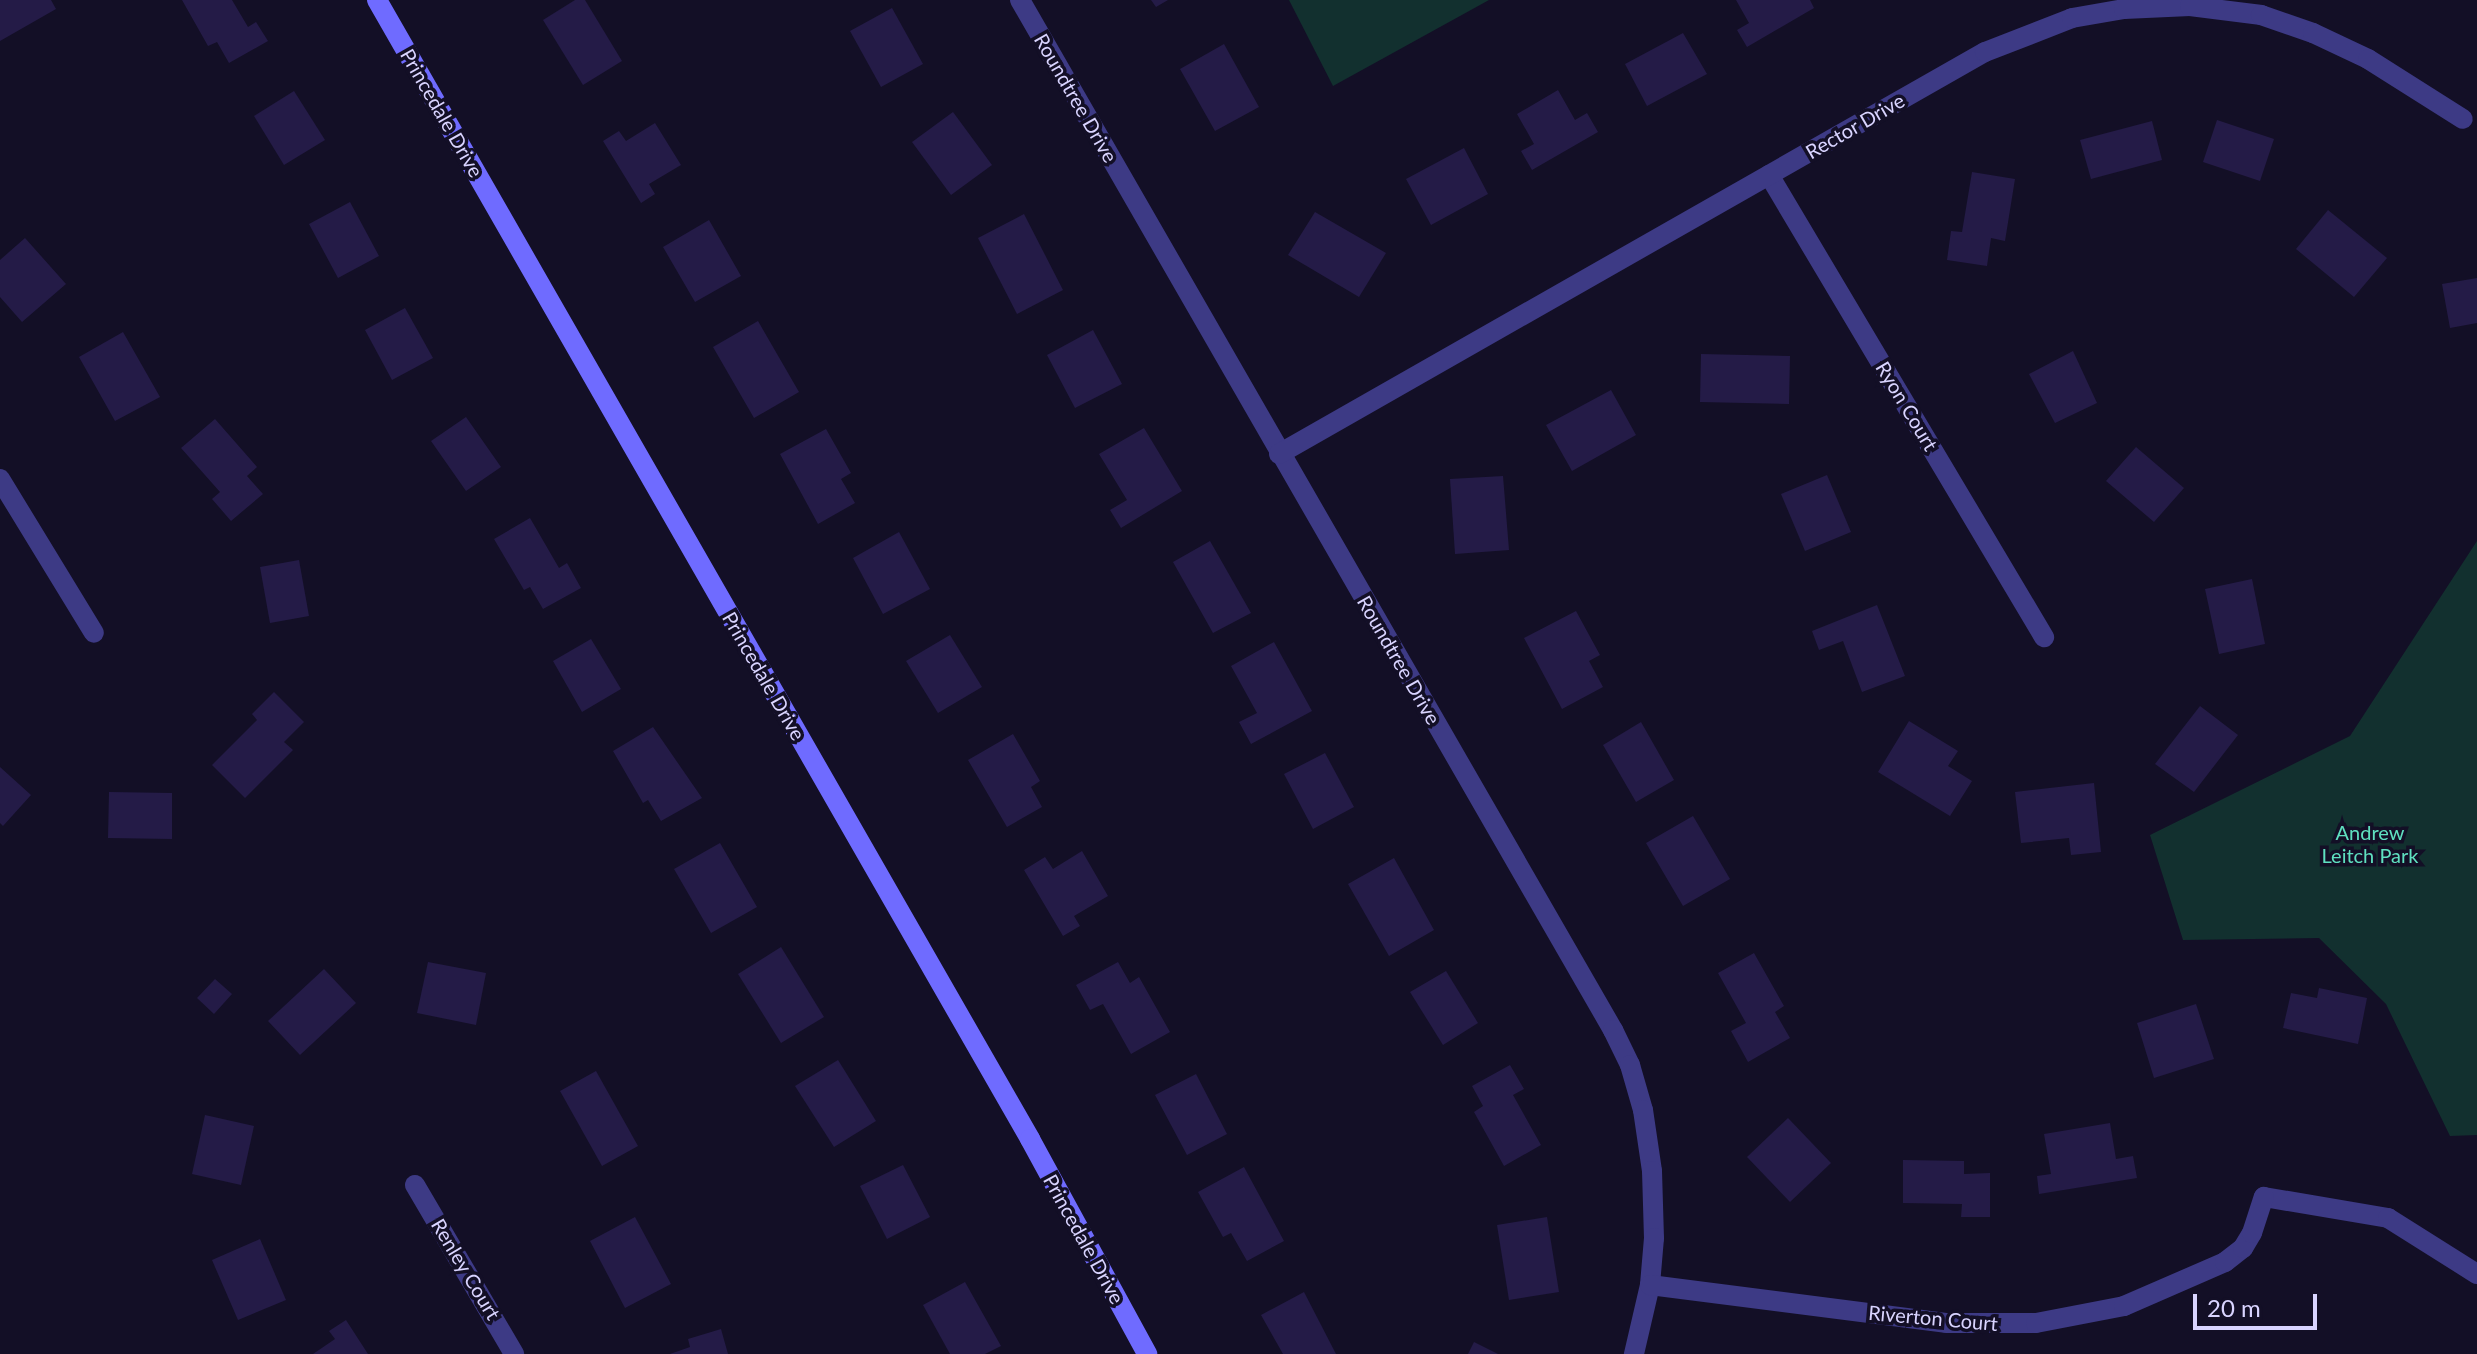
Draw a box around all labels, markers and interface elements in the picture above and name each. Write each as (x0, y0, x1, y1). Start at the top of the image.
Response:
street label: Roundtree Drive (1029, 29, 1123, 167)
street label: Princedale Drive (396, 45, 488, 181)
street label: Rector Drive (1801, 88, 1909, 164)
street label: Ryon Court (1871, 357, 1943, 455)
street label: Roundtree Drive (1352, 591, 1446, 729)
street label: Princedale Drive (718, 608, 810, 744)
park label: Andrew Leitch Park (2322, 821, 2418, 868)
street label: Princedale Drive (1039, 1170, 1129, 1308)
street label: Renley Court (426, 1214, 506, 1324)
scale bar (2197, 1278, 2321, 1328)
text: 20 m (2207, 1293, 2261, 1322)
street label: Riverton Court (1867, 1300, 1999, 1336)

